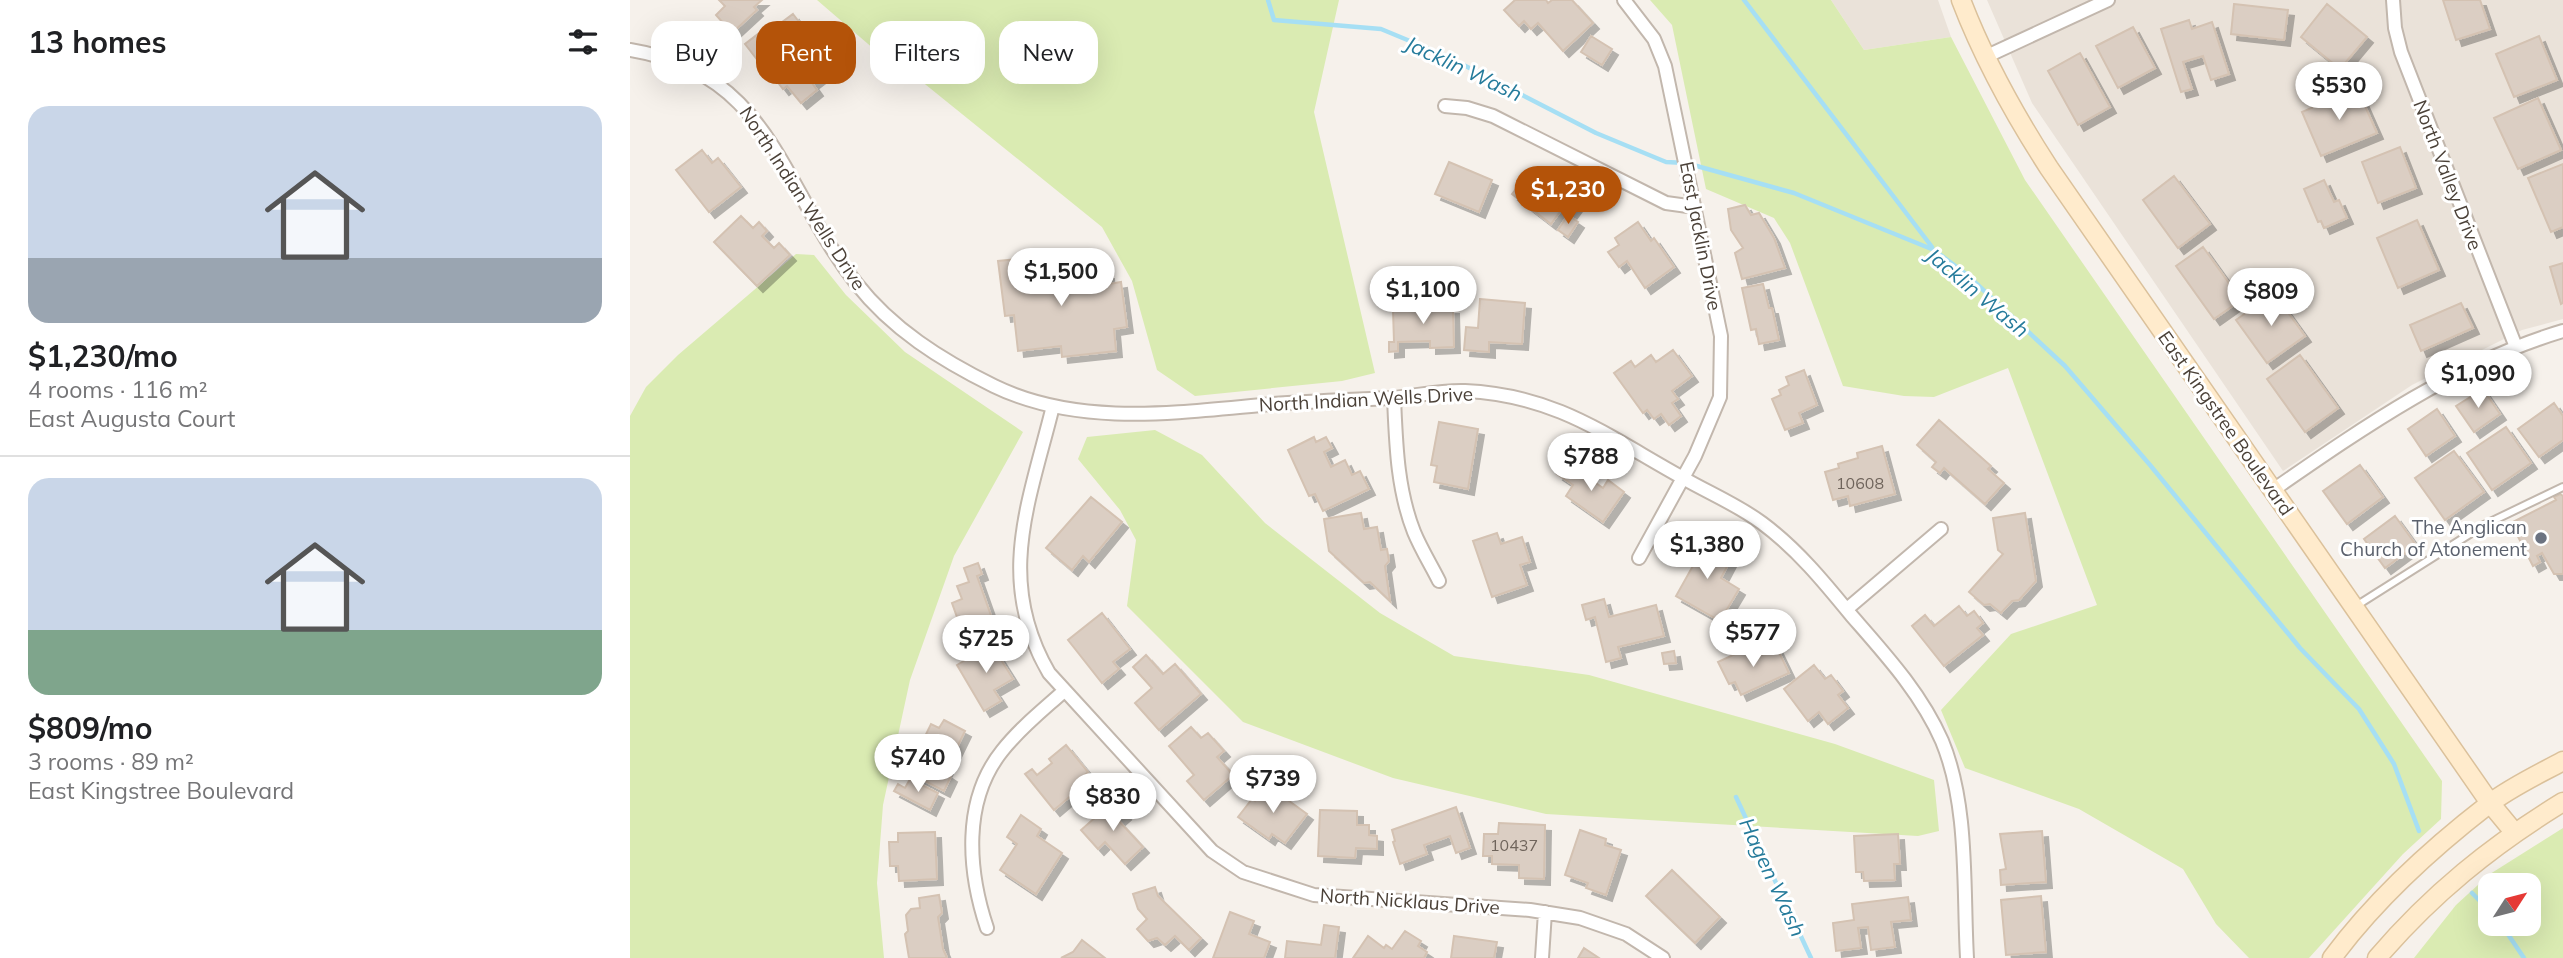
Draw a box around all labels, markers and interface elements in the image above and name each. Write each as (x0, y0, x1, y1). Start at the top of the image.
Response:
chip: Buy (651, 21, 742, 84)
chip: Rent (756, 21, 856, 84)
chip: Filters (870, 21, 985, 84)
chip: New (999, 21, 1098, 84)
text: 13 homes (28, 23, 167, 61)
icon: filters (564, 23, 602, 61)
water label: Jacklin Wash (1400, 29, 1527, 106)
pin: $530 (2298, 62, 2380, 122)
text: $530 (2311, 70, 2367, 99)
street label: North Valley Drive (2408, 96, 2488, 254)
street label: North Indian Wells Drive (735, 102, 871, 294)
icon: home (252, 152, 378, 278)
street label: East Jacklin Drive (1675, 159, 1727, 313)
pin: $1,230 (1511, 166, 1625, 226)
text: $1,230 (1531, 174, 1605, 203)
water label: Jacklin Wash (1920, 240, 2035, 342)
pin: $1,500 (1004, 248, 1118, 308)
text: $1,500 (1024, 256, 1098, 285)
pin: $1,100 (1366, 266, 1480, 326)
pin: $809 (2230, 268, 2312, 328)
text: $1,100 (1386, 274, 1460, 303)
text: $809 (2243, 276, 2299, 305)
street label: East Kingstree Boulevard (2153, 326, 2299, 520)
text: $1,230/mo (28, 337, 178, 375)
pin: $1,090 (2421, 350, 2535, 410)
text: $1,090 (2441, 358, 2515, 387)
text: 4 rooms · 116 m² (28, 375, 208, 404)
street label: North Indian Wells Drive (1258, 381, 1474, 417)
text: East Augusta Court (28, 404, 235, 433)
pin: $788 (1550, 434, 1632, 493)
text: $788 (1563, 441, 1619, 470)
house number: 10608 (1836, 473, 1884, 493)
place label: The Anglican Church of Atonement (2340, 515, 2527, 561)
pin: $1,380 (1650, 522, 1764, 581)
icon: home (252, 524, 378, 650)
text: $1,380 (1670, 529, 1744, 558)
marker: The Anglican Church of Atonement (2533, 530, 2549, 546)
pin: $577 (1712, 610, 1794, 669)
pin: $725 (945, 616, 1027, 675)
text: $577 (1725, 617, 1781, 646)
text: $725 (958, 623, 1014, 652)
text: $809/mo (28, 709, 152, 747)
pin: $740 (877, 734, 959, 794)
text: $740 (890, 742, 946, 771)
text: 3 rooms · 89 m² (28, 747, 194, 776)
pin: $739 (1232, 756, 1314, 815)
text: $739 (1245, 763, 1301, 792)
pin: $830 (1072, 774, 1154, 833)
text: East Kingstree Boulevard (28, 776, 294, 805)
text: $830 (1085, 781, 1141, 810)
water label: Hagen Wash (1734, 813, 1812, 941)
house number: 10437 (1490, 835, 1538, 855)
north arrow (2478, 873, 2541, 936)
map controls (2478, 873, 2541, 936)
street label: North Nicklaus Drive (1319, 883, 1501, 919)

